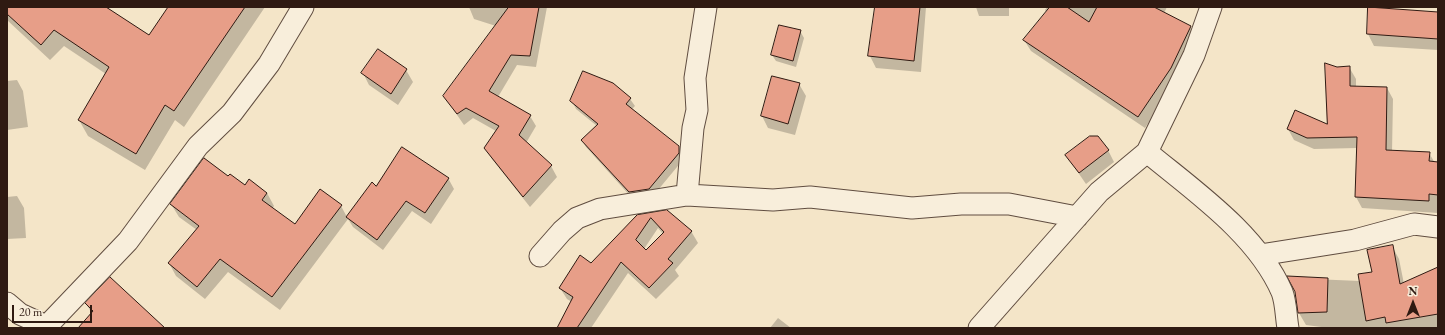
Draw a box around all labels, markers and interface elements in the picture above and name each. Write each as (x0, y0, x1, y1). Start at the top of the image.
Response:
north arrow (1393, 283, 1433, 323)
text: N (1409, 284, 1417, 298)
scale bar (14, 297, 94, 323)
text: 20 m (19, 304, 42, 320)

